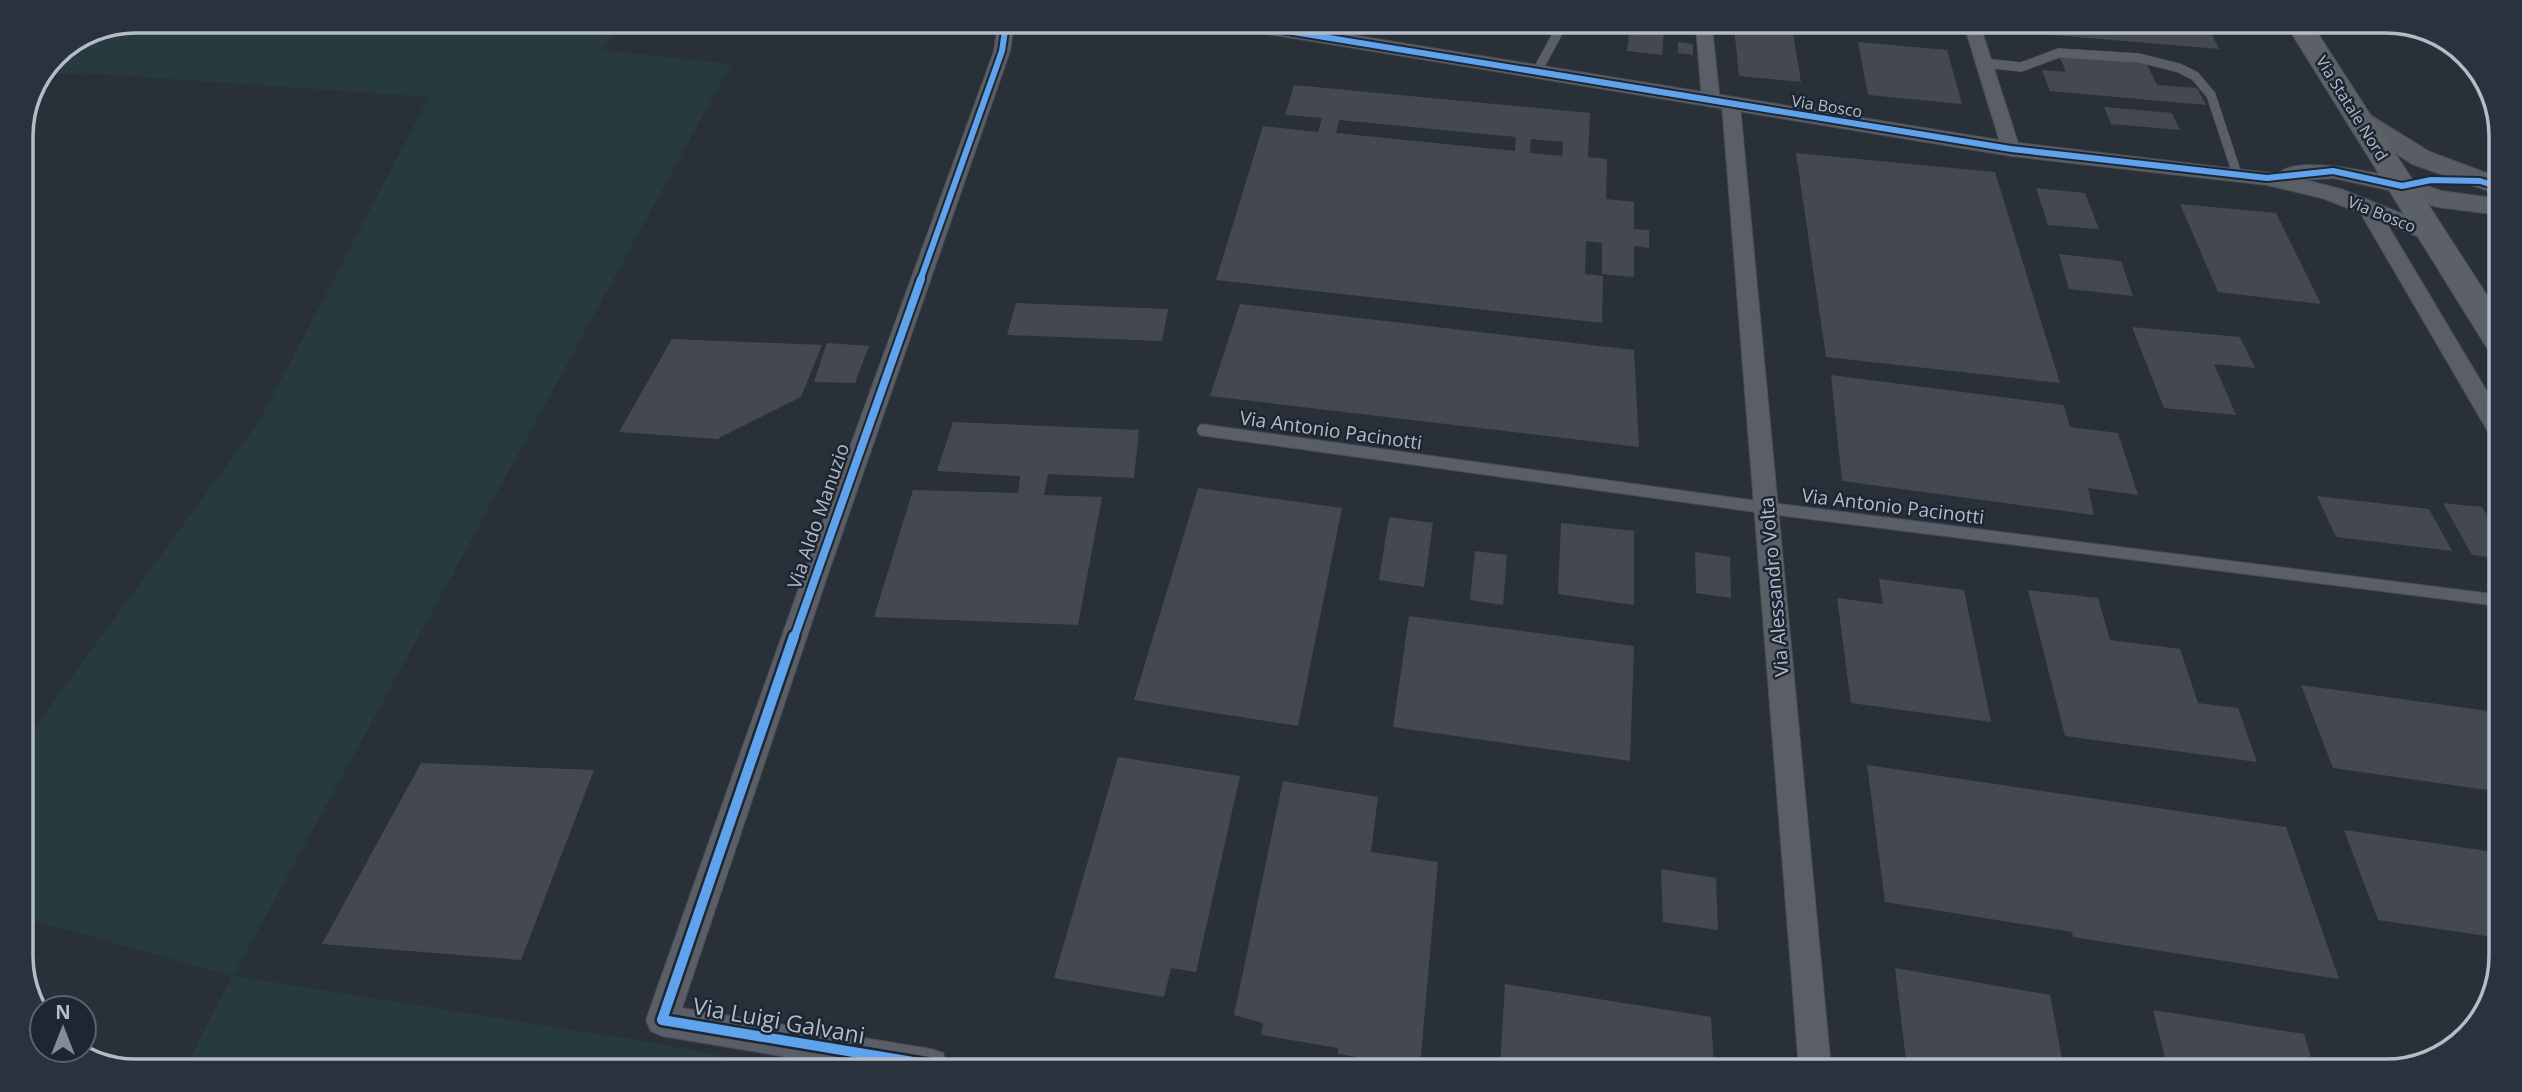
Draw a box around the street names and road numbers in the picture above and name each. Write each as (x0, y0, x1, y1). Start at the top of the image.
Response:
street label: Via Statale Nord (2311, 51, 2393, 165)
street label: Via Bosco (1790, 90, 1864, 122)
street label: Via Bosco (2345, 190, 2419, 238)
street label: Via Antonio Pacinotti (1238, 404, 1424, 456)
street label: Via Aldo Manuzio (781, 440, 855, 592)
street label: Via Antonio Pacinotti (1800, 482, 1986, 530)
street label: Via Alessandro Volta (1753, 496, 1795, 678)
street label: Via Luigi Galvani (691, 989, 867, 1051)

